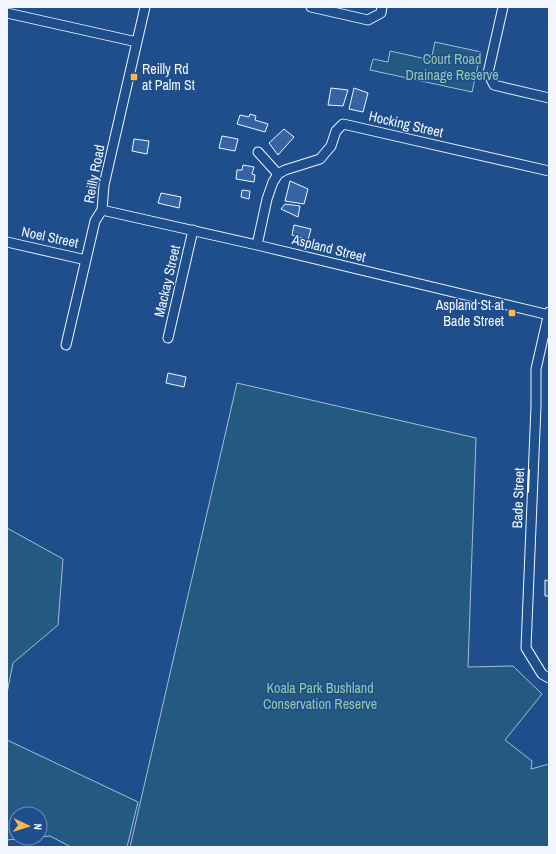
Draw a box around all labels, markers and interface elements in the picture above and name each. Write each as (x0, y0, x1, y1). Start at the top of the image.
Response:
park label: Court Road Drainage Reserve (405, 50, 499, 84)
place label: Reilly Rd at Palm St (142, 60, 195, 94)
marker: Reilly Rd at Palm St (129, 72, 139, 82)
street label: Hocking Street (367, 107, 445, 141)
street label: Reilly Road (80, 143, 108, 205)
street label: Noel Street (20, 222, 80, 252)
street label: Aspland Street (289, 230, 368, 266)
street label: Mackay Street (150, 243, 184, 319)
place label: Aspland St at Bade Street (435, 296, 504, 330)
marker: Aspland St at Bade Street (507, 308, 517, 318)
street label: Bade Street (508, 467, 528, 529)
park label: Koala Park Bushland Conservation Reserve (263, 679, 377, 713)
north arrow (8, 806, 48, 846)
text: N (31, 823, 45, 830)

